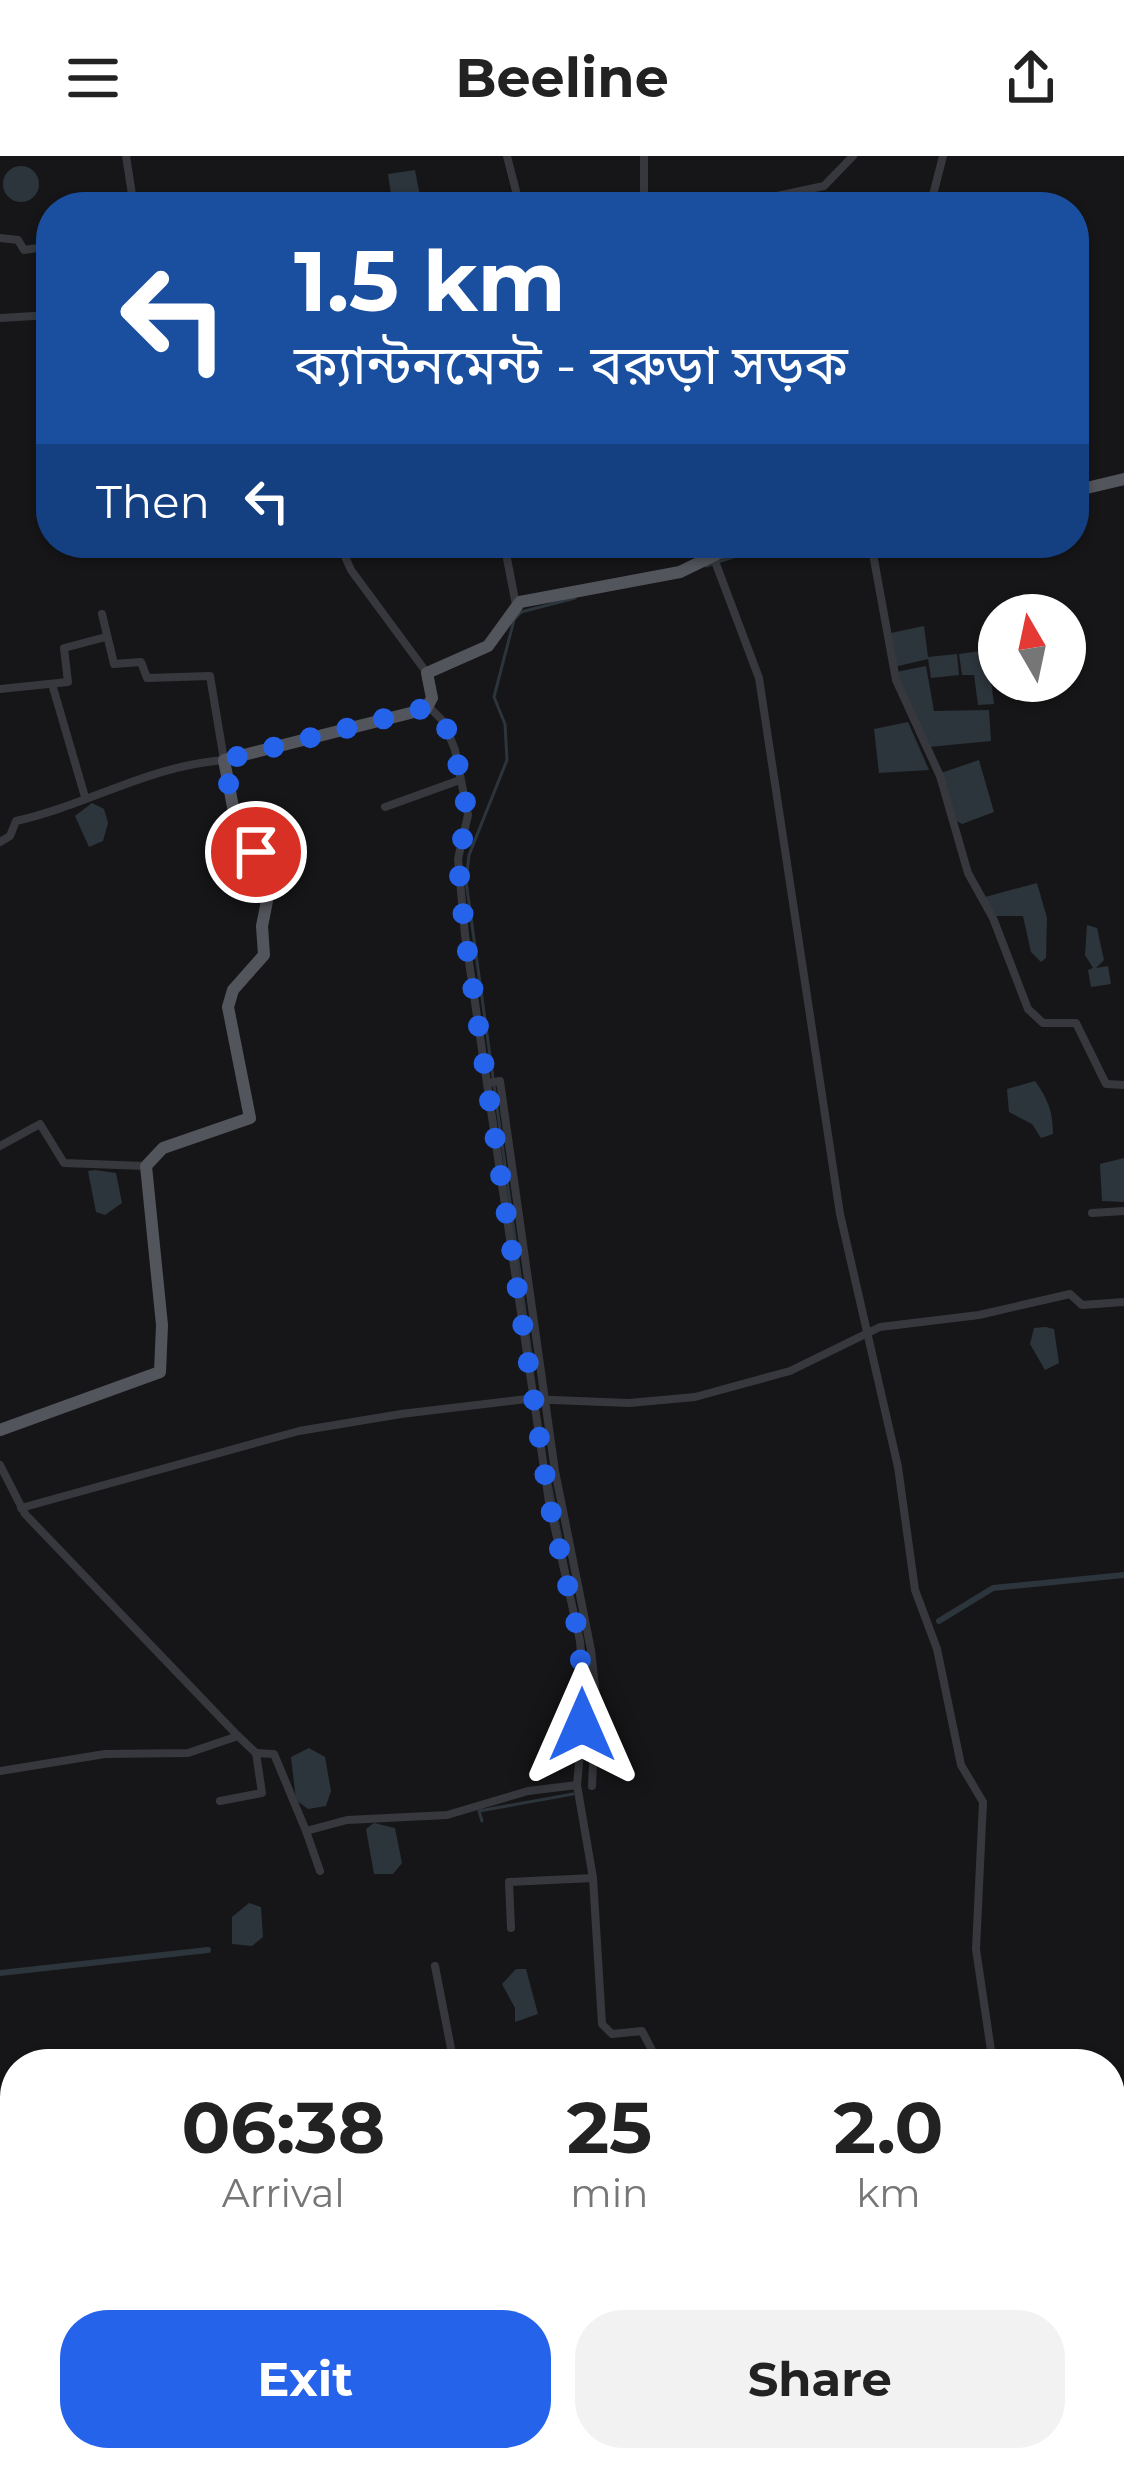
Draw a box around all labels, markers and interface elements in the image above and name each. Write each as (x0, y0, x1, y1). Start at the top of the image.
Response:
icon: menu (60, 45, 126, 111)
text: Beeline (455, 45, 669, 111)
icon: share (998, 45, 1064, 111)
text: 1.5 km (294, 230, 566, 332)
icon: left (96, 240, 252, 396)
text: ক্যান্টনমেন্ট - বরুড়া সড়ক (294, 332, 848, 398)
icon: left (234, 468, 300, 534)
text: Then (96, 474, 210, 529)
north arrow (978, 594, 1086, 702)
map controls (978, 594, 1086, 702)
pin (205, 801, 307, 903)
icon: arrive (223, 819, 289, 885)
position arrow (519, 1662, 645, 1788)
text: 06:38 (181, 2083, 385, 2171)
text: 25 (567, 2083, 652, 2171)
text: 2.0 (834, 2083, 944, 2171)
text: Arrival (222, 2169, 345, 2217)
text: min (570, 2169, 648, 2217)
text: km (856, 2169, 921, 2217)
button: Exit (60, 2310, 551, 2448)
button: Share (575, 2310, 1065, 2448)

